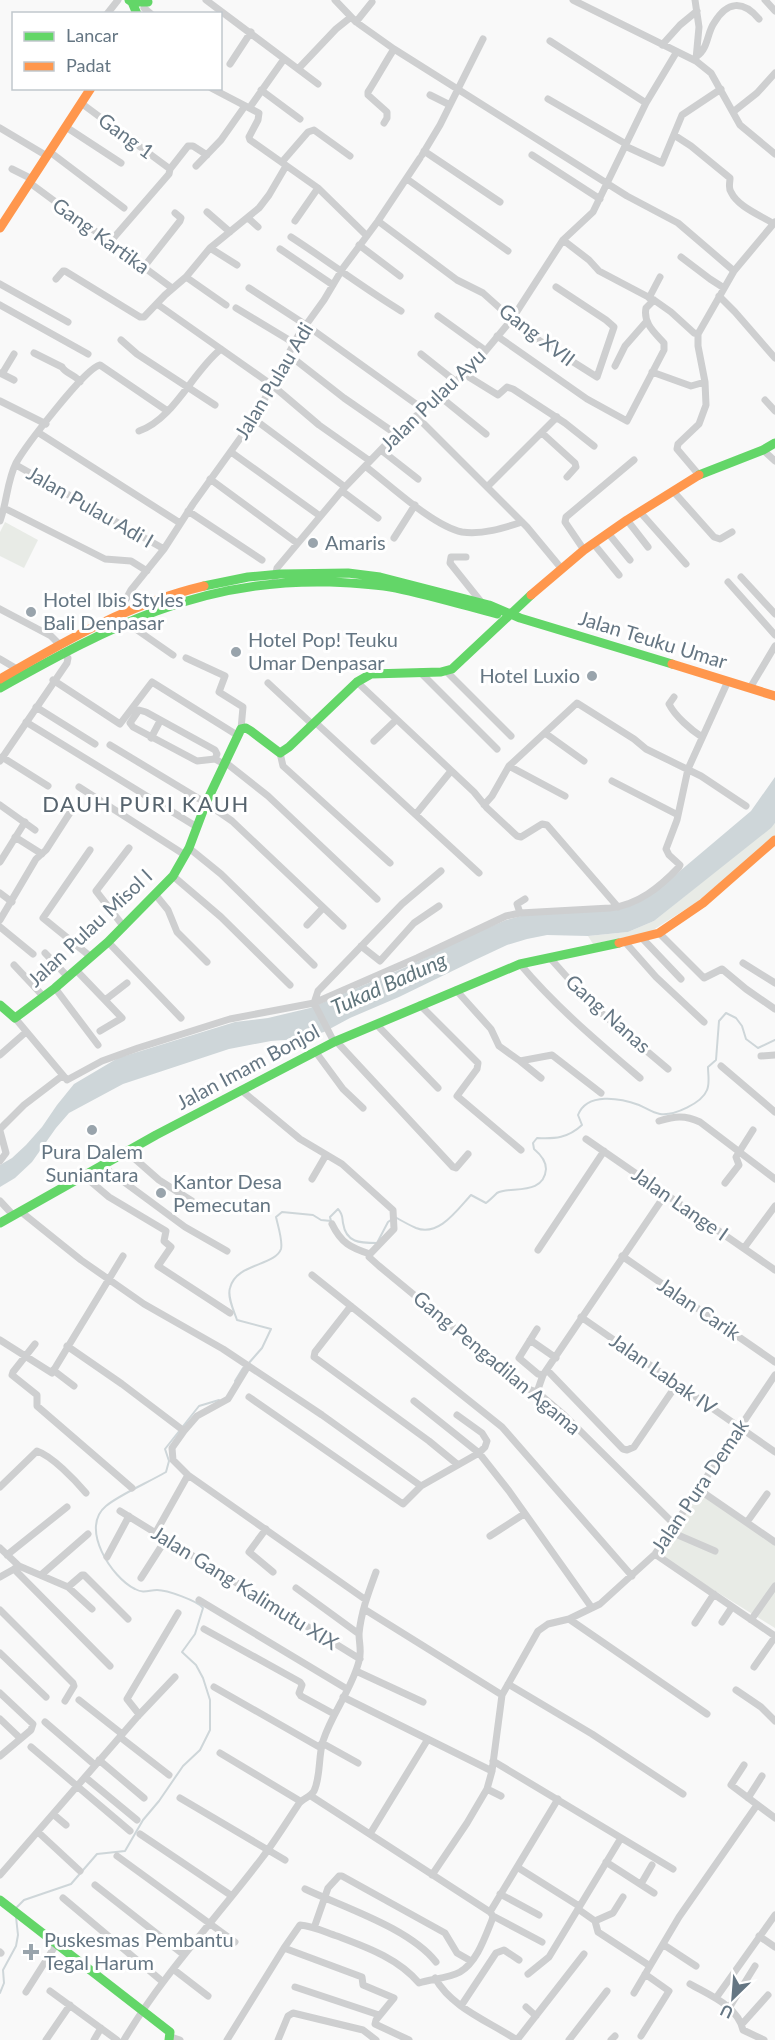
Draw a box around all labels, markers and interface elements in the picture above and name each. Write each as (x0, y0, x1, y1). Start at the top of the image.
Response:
legend (12, 12, 222, 90)
text: Lancar (66, 24, 119, 46)
text: Padat (66, 54, 111, 76)
street label: Gang 1 (94, 107, 159, 163)
street label: Gang Kartika (48, 192, 155, 278)
street label: Gang XVII (495, 298, 580, 371)
street label: Jalan Pulau Adi (229, 318, 317, 443)
street label: Jalan Pulau Ayu (375, 343, 490, 455)
street label: Jalan Pulau Adi I (23, 460, 158, 552)
place label: Amaris (325, 530, 386, 554)
marker: Amaris (306, 536, 320, 550)
place label: Hotel Ibis Styles Bali Denpasar (43, 587, 184, 634)
marker: Hotel Ibis Styles Bali Denpasar (24, 605, 38, 619)
street label: Jalan Teuku Umar (576, 605, 731, 673)
place label: Hotel Pop! Teuku Umar Denpasar (248, 627, 398, 674)
marker: Hotel Pop! Teuku Umar Denpasar (229, 645, 243, 659)
place label: Hotel Luxio (479, 663, 580, 687)
marker: Hotel Luxio (585, 669, 599, 683)
district label: DAUH PURI KAUH (42, 790, 250, 817)
street label: Jalan Pulau Misol I (22, 863, 157, 991)
water label: Tukad Badung (327, 946, 451, 1019)
street label: Gang Nanas (561, 969, 656, 1058)
street label: Jalan Imam Bonjol (172, 1018, 323, 1114)
marker: Pura Dalem Suniantara (85, 1123, 99, 1137)
place label: Pura Dalem Suniantara (41, 1139, 143, 1186)
street label: Jalan Lange I (628, 1161, 733, 1245)
place label: Kantor Desa Pemecutan (173, 1169, 282, 1216)
marker: Kantor Desa Pemecutan (154, 1186, 168, 1200)
street label: Jalan Carik (654, 1272, 746, 1345)
street label: Gang Pengadilan Agama (409, 1285, 586, 1439)
street label: Jalan Labak IV (606, 1328, 722, 1419)
street label: Jalan Pura Demak (646, 1413, 753, 1557)
street label: Jalan Gang Kalimutu XIX (148, 1520, 343, 1654)
place label: Puskesmas Pembantu Tegal Harum (44, 1927, 234, 1974)
marker: Puskesmas Pembantu Tegal Harum (22, 1943, 40, 1961)
north arrow (703, 1968, 763, 2028)
text: U (717, 2001, 736, 2023)

